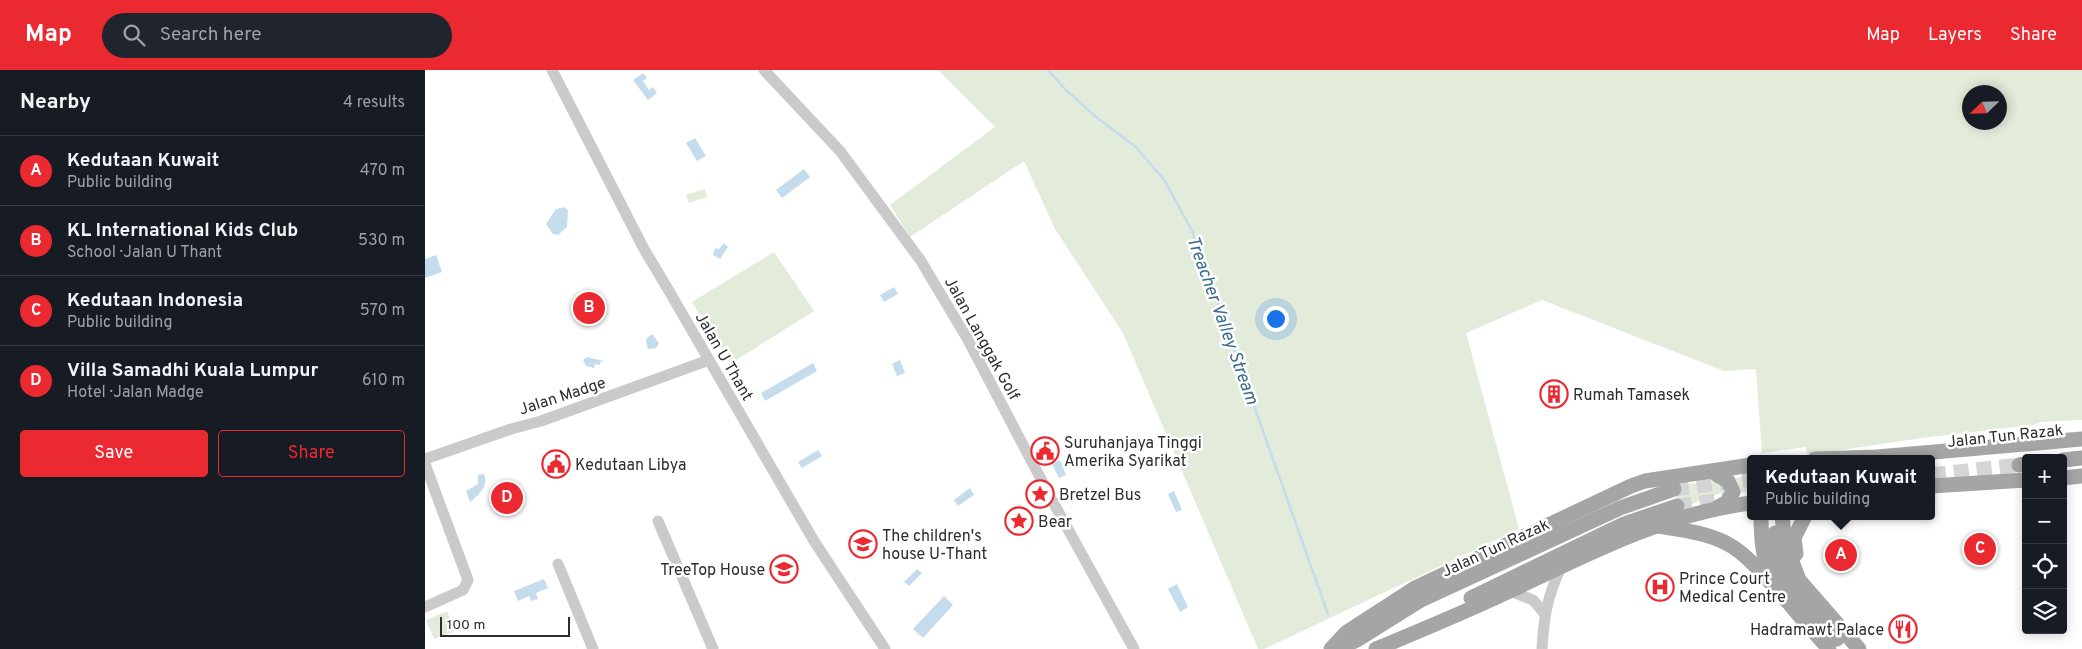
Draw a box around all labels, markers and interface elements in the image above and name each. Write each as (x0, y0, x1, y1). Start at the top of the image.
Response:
search box (102, 13, 452, 58)
text: Map (25, 20, 72, 50)
icon: search (120, 21, 148, 49)
text: Search here (160, 23, 261, 47)
text: Map (1866, 24, 1900, 47)
text: Layers (1928, 24, 1982, 47)
text: Share (2010, 24, 2057, 47)
north arrow (1962, 85, 2007, 130)
text: Nearby (20, 89, 91, 116)
text: 4 results (343, 93, 405, 113)
text: Kedutaan Kuwait (67, 149, 219, 173)
text: A (30, 161, 42, 181)
text: 470 m (360, 161, 405, 181)
text: Public building (67, 173, 172, 193)
text: KL International Kids Club (67, 219, 298, 243)
text: B (30, 231, 42, 251)
text: 530 m (358, 231, 405, 251)
water label: Treacher Valley Stream (1180, 233, 1263, 408)
text: School · Jalan U Thant (67, 243, 222, 263)
street label: Jalan Langgak Golf (939, 274, 1024, 405)
text: Kedutaan Indonesia (67, 289, 243, 313)
pin: B (573, 289, 605, 327)
text: C (31, 301, 41, 321)
text: 570 m (360, 301, 405, 321)
your location (1263, 306, 1289, 332)
street label: Jalan U Thant (690, 309, 757, 405)
text: Public building (67, 313, 172, 333)
text: Villa Samadhi Kuala Lumpur (67, 359, 318, 383)
text: D (30, 371, 42, 391)
text: 610 m (362, 371, 405, 391)
street label: Jalan Madge (517, 373, 609, 420)
building icon: Rumah Tamasek (1539, 379, 1569, 409)
text: Hotel · Jalan Madge (67, 383, 204, 403)
place label: Rumah Tamasek (1573, 386, 1690, 406)
street label: Jalan Tun Razak (1946, 421, 2064, 453)
button: Save (20, 430, 208, 477)
button: Share (218, 430, 405, 477)
place label: Suruhanjaya Tinggi Amerika Syarikat (1064, 434, 1202, 472)
public building icon: Suruhanjaya Tinggi Amerika Syarikat (1030, 436, 1060, 466)
public building icon: Kedutaan Libya (541, 449, 571, 479)
map controls (2022, 454, 2067, 634)
button: + (2022, 454, 2067, 499)
popup (1747, 455, 1935, 520)
place label: Kedutaan Libya (575, 456, 686, 476)
text: Kedutaan Kuwait (1765, 466, 1917, 490)
pin: D (491, 479, 523, 517)
place icon: Bretzel Bus (1025, 479, 1055, 509)
place label: Bretzel Bus (1059, 486, 1141, 506)
text: Public building (1765, 490, 1870, 510)
button: − (2022, 499, 2067, 544)
place icon: Bear (1004, 506, 1034, 536)
place label: Bear (1038, 513, 1072, 533)
street label: Jalan Tun Razak (1439, 515, 1553, 583)
place label: The children's house U-Thant (882, 527, 987, 565)
school or university icon: The children's house U-Thant (848, 529, 878, 559)
pin: C (1964, 530, 1996, 568)
pin: A (1825, 536, 1857, 574)
button: locate (2022, 544, 2067, 589)
school or university icon: TreeTop House (769, 554, 799, 584)
place label: TreeTop House (660, 561, 765, 581)
place label: Prince Court Medical Centre (1679, 570, 1786, 608)
hospital icon: Prince Court Medical Centre (1645, 572, 1675, 602)
button: layers (2022, 589, 2067, 634)
scale bar (440, 614, 570, 637)
restaurant icon: Hadramawt Palace (1888, 614, 1918, 644)
text: 100 m (447, 617, 485, 634)
place label: Hadramawt Palace (1750, 621, 1884, 641)

